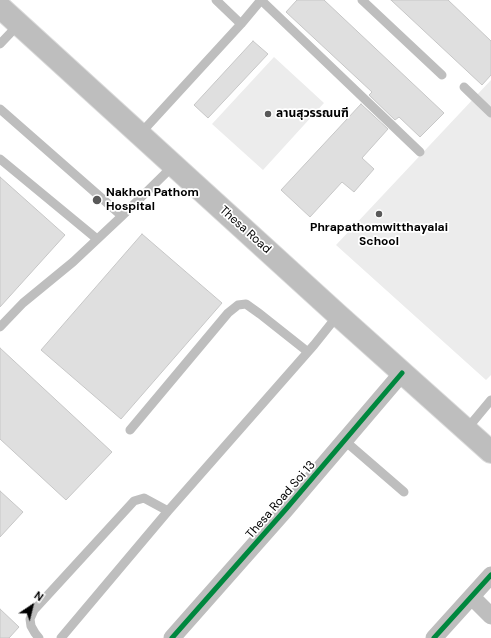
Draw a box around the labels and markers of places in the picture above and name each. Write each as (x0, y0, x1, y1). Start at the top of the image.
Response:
place label: ลานสุวรรณนฑี (276, 107, 349, 121)
marker: ลานสุวรรณนฑี (263, 109, 273, 119)
place label: Nakhon Pathom Hospital (106, 186, 199, 214)
marker: Nakhon Pathom Hospital (91, 194, 103, 206)
marker: Phrapathomwitthayalai School (374, 209, 384, 219)
place label: Phrapathomwitthayalai School (310, 221, 448, 249)

